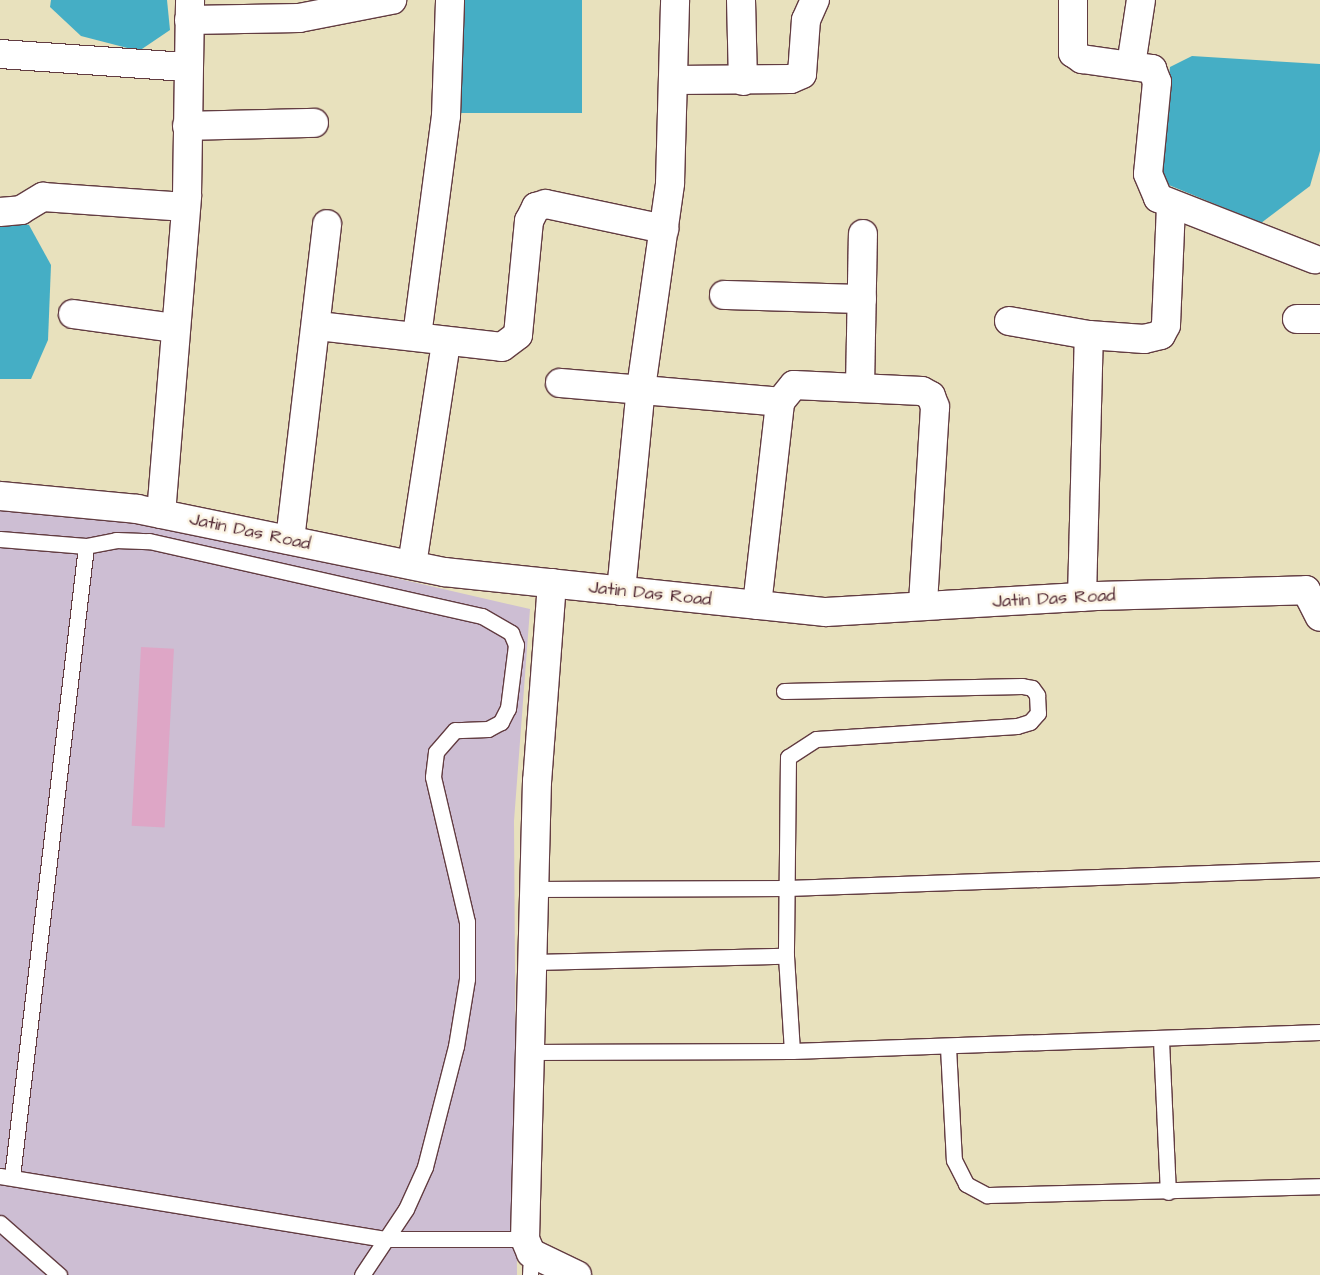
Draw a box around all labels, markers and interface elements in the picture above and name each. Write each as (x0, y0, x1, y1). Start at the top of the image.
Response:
street label: Jatin Das Road (187, 509, 313, 555)
street label: Jatin Das Road (588, 577, 712, 611)
street label: Jatin Das Road (992, 585, 1116, 613)

